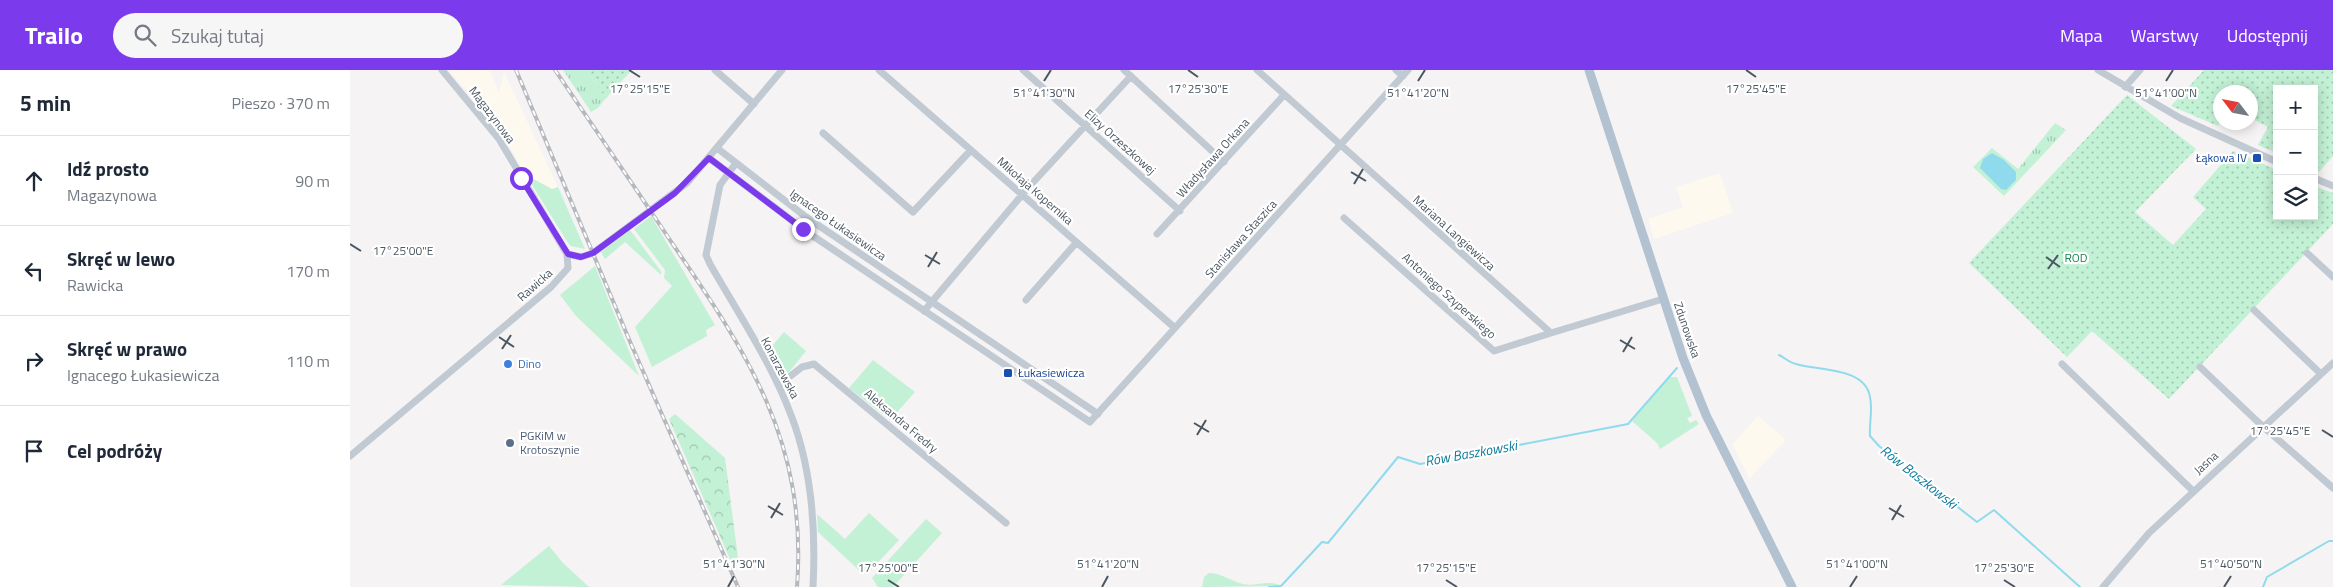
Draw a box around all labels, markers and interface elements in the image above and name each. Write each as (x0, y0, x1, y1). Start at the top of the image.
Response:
search box (113, 13, 463, 58)
text: Trailo (25, 17, 83, 53)
icon: search (131, 21, 159, 49)
text: Szukaj tutaj (171, 21, 264, 50)
text: Mapa (2060, 22, 2103, 49)
text: Warstwy (2131, 22, 2199, 49)
text: Udostępnij (2227, 22, 2308, 49)
text: 17°25'15"E (610, 79, 671, 98)
text: 17°25'30"E (1168, 79, 1229, 98)
text: 17°25'45"E (1726, 79, 1787, 98)
street label: Magazynowa (465, 82, 520, 147)
text: 51°41'30"N (1013, 83, 1075, 102)
text: 51°41'20"N (1387, 83, 1449, 102)
text: 51°41'00"N (2135, 83, 2197, 102)
north arrow (2213, 85, 2258, 130)
map controls (2273, 85, 2318, 220)
button: + (2273, 85, 2318, 130)
text: 5 min (20, 87, 71, 119)
text: Pieszo · 370 m (232, 91, 330, 115)
street label: Elizy Orzeszkowej (1080, 104, 1160, 179)
street label: Władysława Orkana (1172, 114, 1254, 202)
button: − (2273, 130, 2318, 175)
place label: Łąkowa IV (2195, 148, 2247, 167)
street label: Mikołaja Kopernika (993, 152, 1078, 229)
marker: Łąkowa IV (2251, 152, 2263, 164)
text: Idź prosto (67, 154, 149, 183)
icon: ahead (20, 167, 48, 195)
route start (510, 167, 533, 190)
text: 90 m (295, 169, 330, 193)
button: layers (2273, 175, 2318, 220)
text: Magazynowa (67, 183, 157, 207)
street label: Ignacego Łukasiewicza (786, 184, 891, 265)
street label: Mariana Langiewicza (1409, 190, 1500, 275)
street label: Stanisława Staszica (1200, 195, 1281, 282)
route end (792, 218, 815, 241)
text: 17°25'00"E (373, 241, 434, 260)
text: Skręć w lewo (67, 244, 175, 273)
street label: Antoniego Szyperskiego (1398, 248, 1501, 343)
park label: ROD (2064, 248, 2088, 267)
icon: left (20, 257, 48, 285)
text: 170 m (286, 259, 330, 283)
street label: Rawicka (513, 263, 557, 306)
text: Rawicka (67, 273, 123, 297)
street label: Zdunowska (1669, 299, 1706, 360)
text: Skręć w prawo (67, 334, 187, 363)
street label: Konarzewska (756, 334, 805, 402)
icon: right (20, 347, 48, 375)
text: 110 m (286, 349, 330, 373)
place label: Dino (518, 354, 541, 373)
marker: Dino (502, 358, 514, 370)
text: Ignacego Łukasiewicza (67, 363, 219, 387)
place label: Łukasiewicza (1017, 363, 1085, 382)
marker: Łukasiewicza (1002, 367, 1014, 379)
street label: Aleksandra Fredry (860, 384, 943, 457)
text: 17°25'45"E (2250, 421, 2311, 440)
place label: PGKiM w Krotoszynie (520, 426, 580, 459)
water label: Rów Baszkowski (1423, 434, 1521, 471)
text: Cel podróży (67, 436, 162, 465)
icon: arrive (20, 437, 48, 465)
marker: PGKiM w Krotoszynie (504, 437, 516, 449)
water label: Rów Baszkowski (1876, 440, 1964, 515)
street label: Jasna (2189, 446, 2222, 479)
text: 51°41'30"N (703, 554, 765, 573)
text: 51°41'20"N (1077, 554, 1139, 573)
text: 51°41'00"N (1826, 554, 1888, 573)
text: 51°40'50"N (2200, 554, 2262, 573)
text: 17°25'00"E (858, 558, 919, 577)
text: 17°25'15"E (1416, 558, 1477, 577)
text: 17°25'30"E (1974, 558, 2035, 577)

